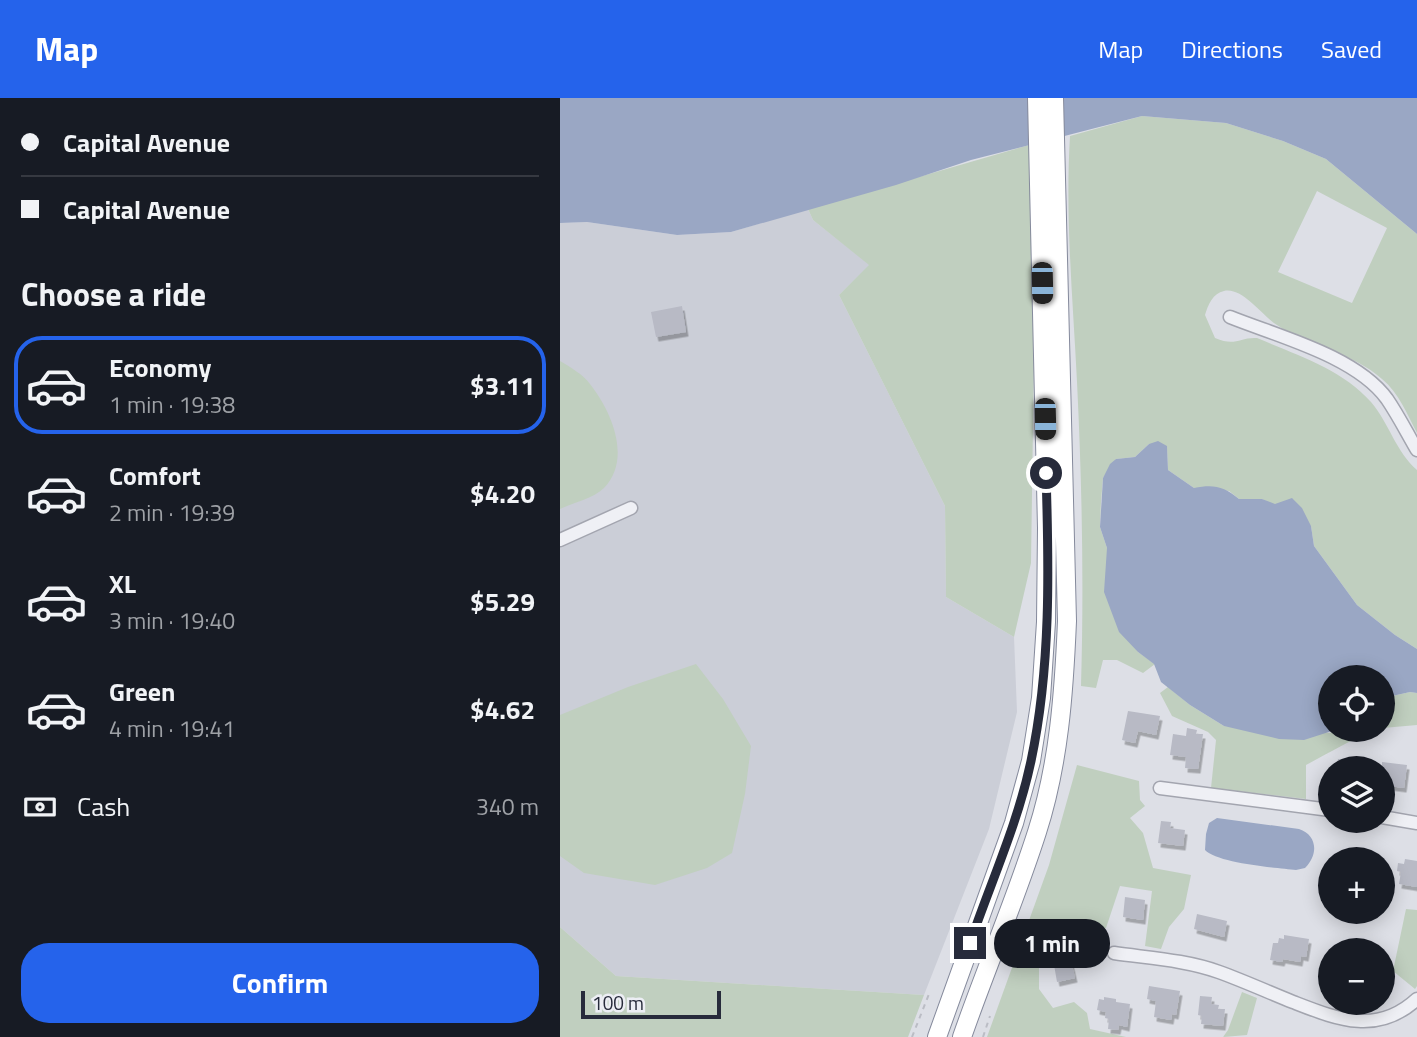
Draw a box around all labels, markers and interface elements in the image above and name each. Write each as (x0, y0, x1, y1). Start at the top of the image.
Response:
text: Map (35, 24, 98, 74)
text: Map (1098, 31, 1143, 67)
text: Directions (1181, 31, 1283, 67)
text: Saved (1321, 31, 1382, 67)
text: Capital Avenue (63, 123, 230, 162)
text: Capital Avenue (63, 190, 230, 229)
car (1032, 262, 1053, 304)
text: Choose a ride (21, 270, 206, 318)
text: Economy (109, 348, 211, 387)
icon: car (25, 354, 88, 417)
text: $3.11 (470, 366, 535, 405)
text: 1 min · 19:38 (109, 387, 235, 422)
car (1035, 398, 1056, 440)
text: Comfort (109, 456, 201, 495)
route start (1030, 457, 1062, 489)
icon: car (25, 462, 88, 525)
text: $4.20 (470, 474, 535, 513)
text: 2 min · 19:39 (109, 495, 235, 530)
text: XL (109, 564, 136, 603)
icon: car (25, 570, 88, 633)
text: $5.29 (470, 582, 535, 621)
text: 3 min · 19:40 (109, 603, 235, 638)
map controls (1318, 665, 1395, 1015)
button: locate (1318, 665, 1395, 742)
text: Green (109, 672, 175, 711)
icon: car (25, 678, 88, 741)
text: $4.62 (470, 690, 535, 729)
text: 4 min · 19:41 (109, 711, 235, 746)
button: layers (1318, 756, 1395, 833)
text: Cash (77, 787, 130, 826)
icon: cash (21, 788, 59, 826)
text: 340 m (476, 789, 539, 824)
button: + (1318, 847, 1395, 924)
callout: 1 min (994, 918, 1110, 968)
text: 1 min (1024, 926, 1080, 961)
route end (954, 927, 986, 959)
button: − (1318, 938, 1395, 1015)
button: Confirm (21, 943, 539, 1023)
scale bar (581, 988, 721, 1020)
text: 100 m (592, 988, 644, 1017)

